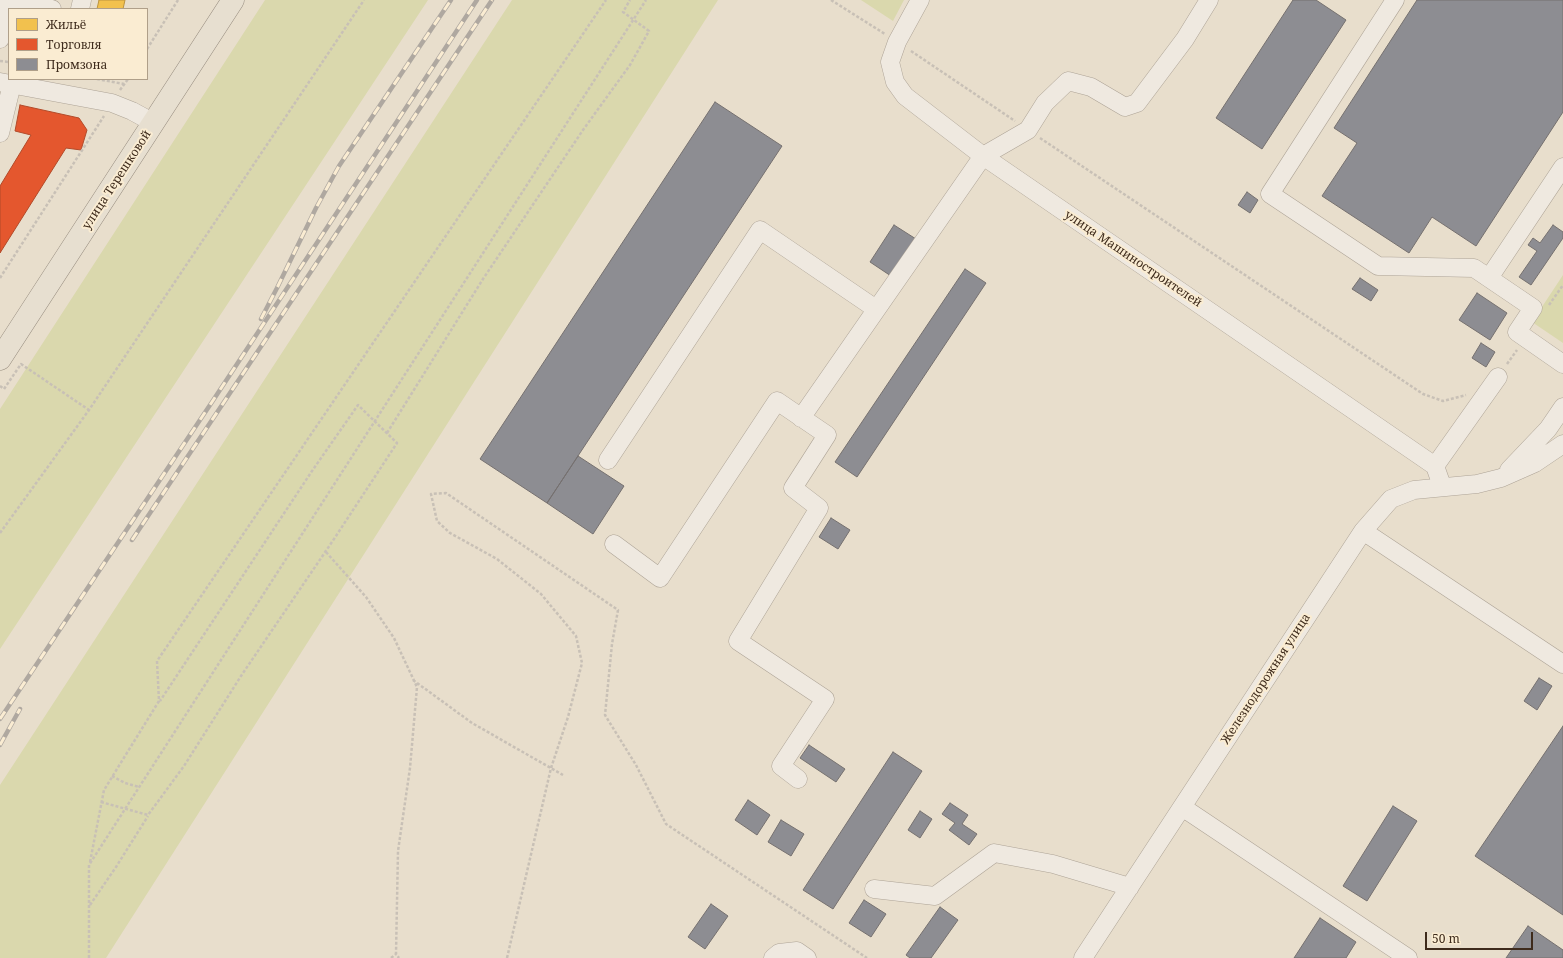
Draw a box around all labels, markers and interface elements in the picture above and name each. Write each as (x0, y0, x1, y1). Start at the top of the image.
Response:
legend (8, 8, 148, 80)
text: Жильё (46, 16, 86, 33)
text: Торговля (46, 36, 102, 53)
text: Промзона (46, 56, 107, 73)
street label: улица Терешковой (80, 128, 154, 232)
street label: улица Машиностроителей (1062, 208, 1204, 310)
street label: Железнодорожная улица (1218, 611, 1314, 747)
scale bar (1427, 924, 1535, 950)
text: 50 m (1432, 930, 1460, 947)

